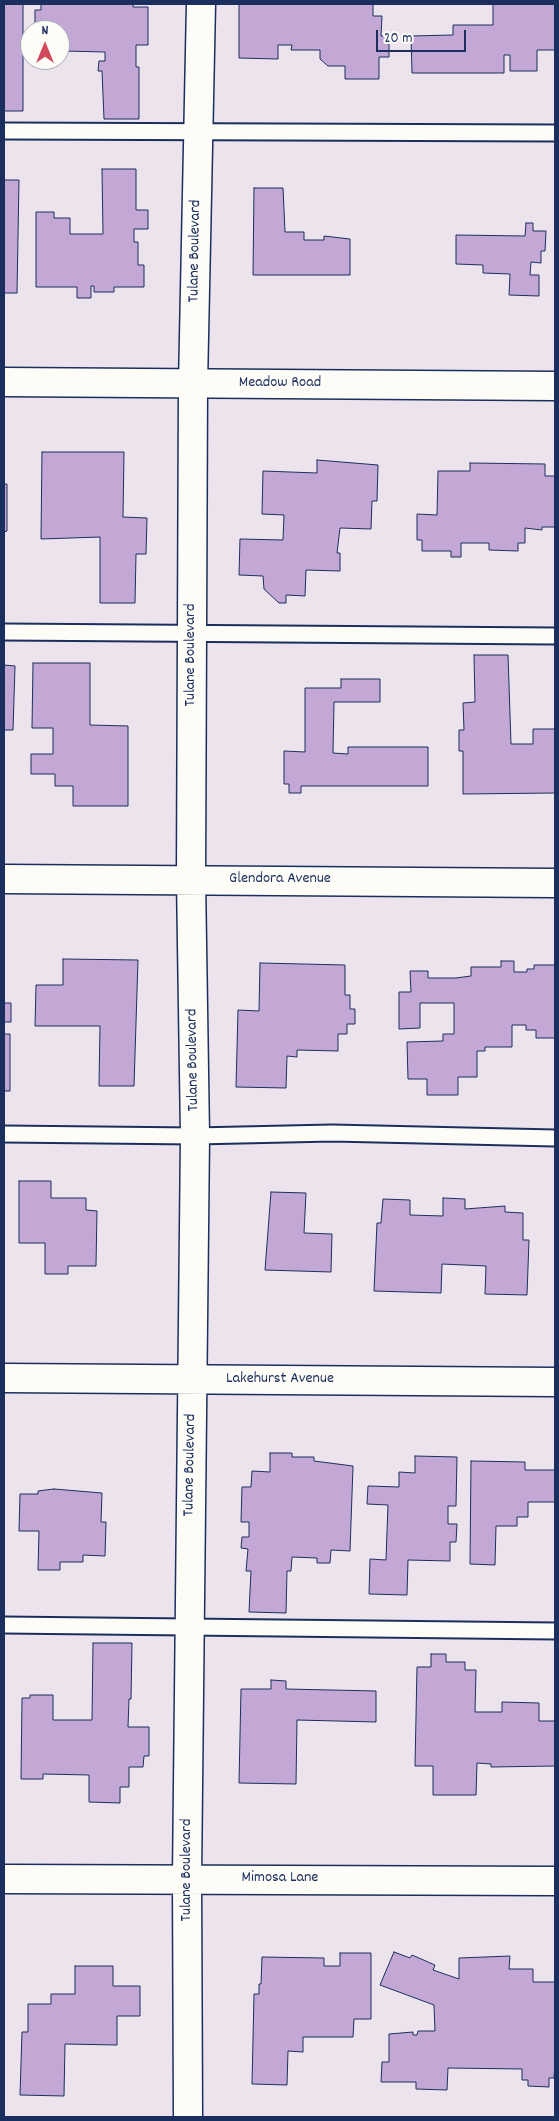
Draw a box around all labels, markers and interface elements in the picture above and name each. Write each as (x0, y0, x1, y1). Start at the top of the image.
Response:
north arrow (20, 20, 70, 70)
scale bar (379, 20, 469, 52)
text: N (42, 21, 48, 41)
text: 20 m (384, 28, 412, 50)
street label: Tulane Boulevard (186, 199, 206, 303)
street label: Meadow Road (239, 374, 321, 394)
street label: Tulane Boulevard (182, 604, 202, 706)
street label: Glendora Avenue (229, 870, 331, 890)
street label: Tulane Boulevard (184, 1008, 204, 1112)
street label: Lakehurst Avenue (226, 1370, 334, 1390)
street label: Tulane Boulevard (181, 1413, 201, 1517)
street label: Tulane Boulevard (178, 1819, 198, 1921)
street label: Mimosa Lane (242, 1869, 318, 1889)

